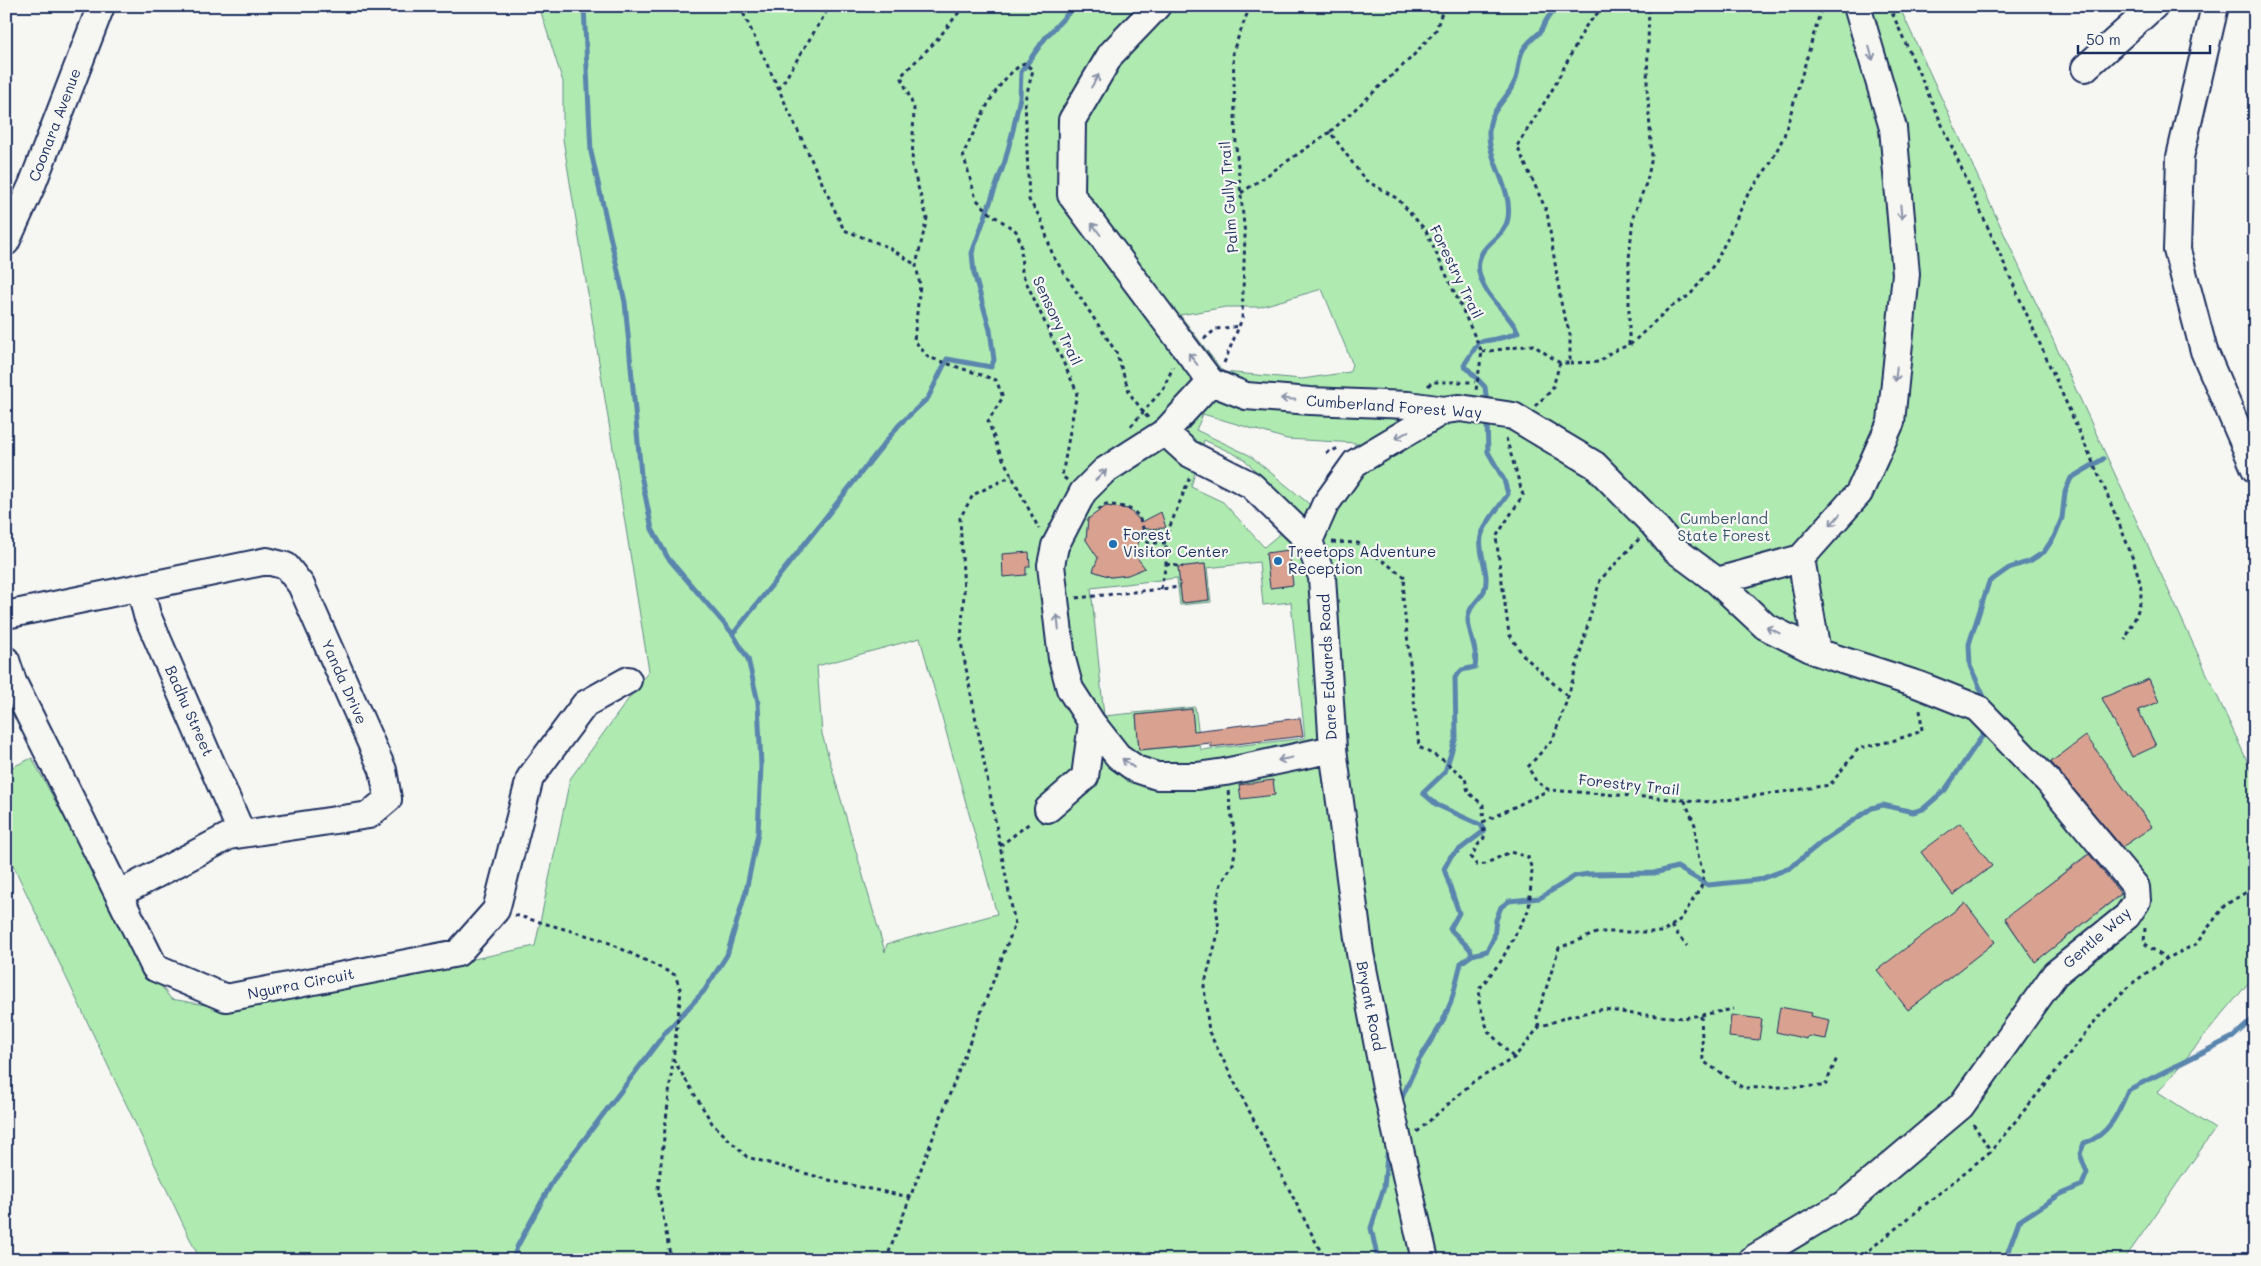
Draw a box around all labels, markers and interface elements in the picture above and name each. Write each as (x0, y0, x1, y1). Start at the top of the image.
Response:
scale bar (2078, 22, 2211, 54)
text: 50 m (2086, 29, 2121, 49)
one-way arrow (1867, 45, 1877, 61)
street label: Coonara Avenue (23, 65, 85, 184)
one-way arrow (1090, 75, 1100, 89)
street label: Palm Gully Trail (1214, 140, 1242, 254)
one-way arrow (1896, 204, 1905, 220)
street label: Forestry Trail (1426, 221, 1488, 322)
one-way arrow (1091, 223, 1102, 236)
street label: Sensory Trail (1029, 273, 1087, 368)
one-way arrow (1188, 353, 1199, 366)
one-way arrow (1891, 365, 1901, 381)
street label: Cumberland Forest Way (1306, 390, 1483, 422)
one-way arrow (1281, 395, 1297, 404)
one-way arrow (1396, 431, 1410, 441)
one-way arrow (1095, 469, 1108, 481)
park label: Cumberland State Forest (1677, 508, 1771, 545)
one-way arrow (1829, 513, 1841, 526)
place label: Forest Visitor Center (1123, 524, 1229, 561)
marker: Forest Visitor Center (1107, 538, 1119, 550)
place label: Treetops Adventure Reception (1288, 541, 1436, 578)
marker: Treetops Adventure Reception (1272, 555, 1284, 567)
street label: Dare Edwards Road (1313, 593, 1341, 741)
one-way arrow (1053, 614, 1063, 630)
one-way arrow (1766, 625, 1781, 634)
street label: Yanda Drive (317, 636, 373, 727)
street label: Badhu Street (161, 662, 219, 759)
one-way arrow (1278, 754, 1294, 764)
one-way arrow (1121, 758, 1135, 768)
street label: Forestry Trail (1577, 769, 1681, 799)
street label: Gentle Way (2058, 902, 2135, 972)
street label: Bryant Road (1352, 959, 1389, 1052)
street label: Ngurra Circuit (246, 963, 356, 1003)

